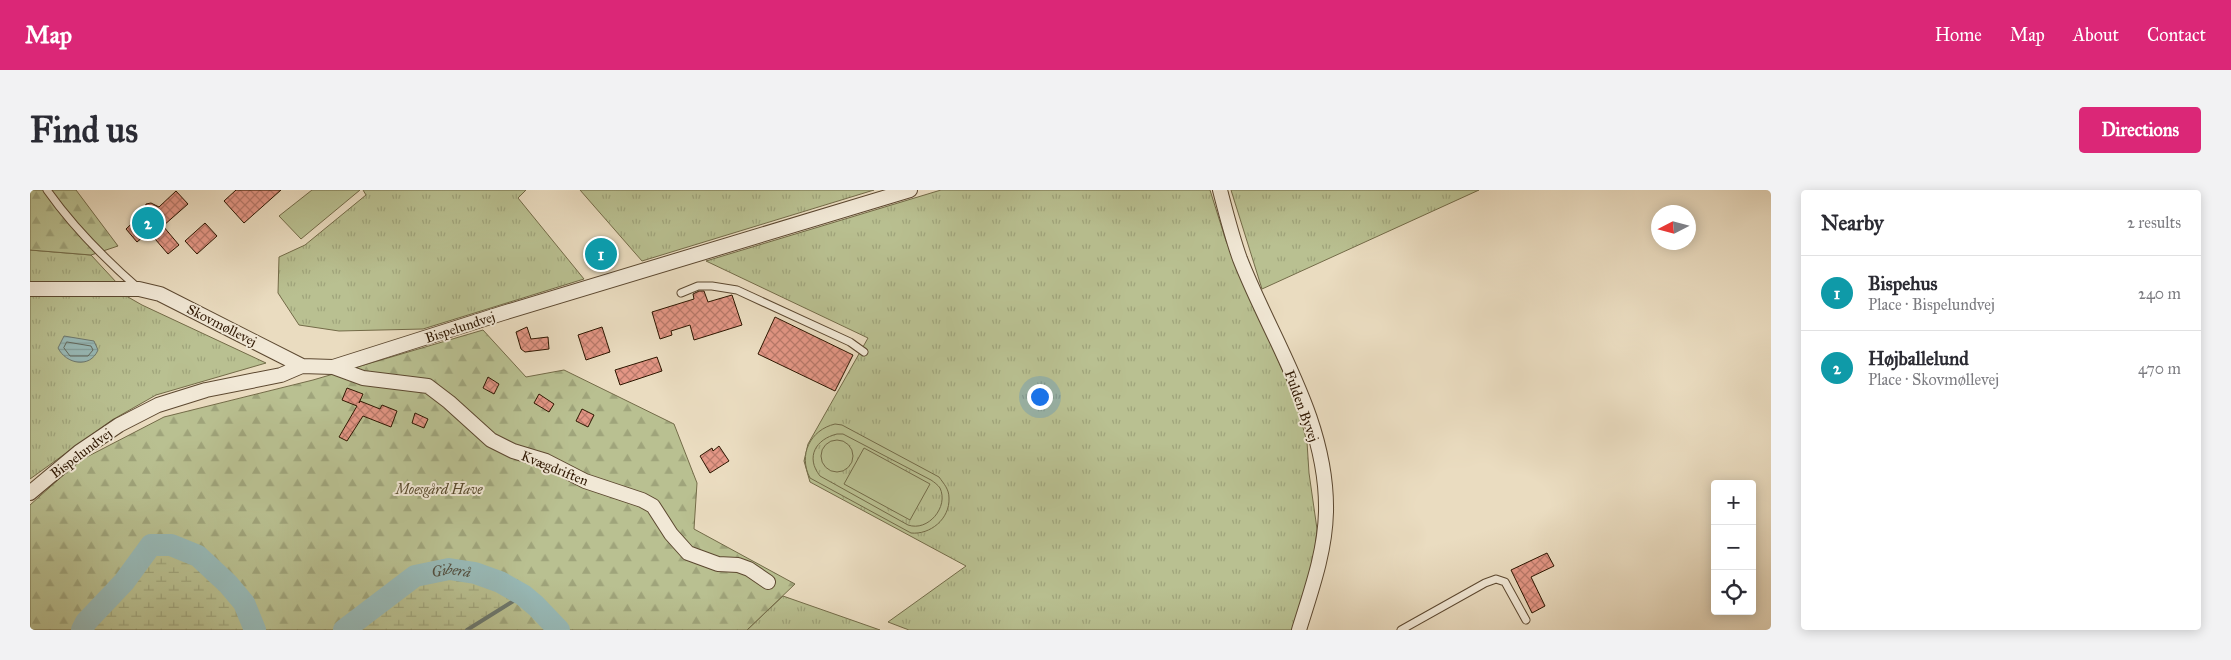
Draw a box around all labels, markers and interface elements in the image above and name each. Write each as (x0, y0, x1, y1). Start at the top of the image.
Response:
text: Map (25, 20, 72, 50)
text: Home (1935, 24, 1982, 46)
text: Map (2010, 24, 2045, 46)
text: About (2073, 24, 2119, 46)
text: Contact (2147, 24, 2206, 46)
button: Directions (2079, 107, 2201, 153)
text: Find us (30, 109, 138, 152)
pin: 2 (132, 204, 164, 242)
north arrow (1651, 205, 1696, 250)
text: Nearby (1821, 210, 1884, 236)
text: 2 results (2127, 213, 2181, 232)
pin: 1 (585, 235, 617, 273)
text: Bispehus (1868, 272, 1938, 295)
text: 1 (1834, 284, 1840, 303)
text: 240 m (2138, 284, 2181, 303)
text: Place · Bispelundvej (1868, 295, 1995, 314)
street label: Skovmøllevej (184, 301, 260, 350)
street label: Bispelundvej (423, 308, 497, 347)
text: Højballelund (1868, 347, 1969, 370)
text: 2 (1833, 359, 1841, 378)
text: 470 m (2138, 359, 2181, 378)
street label: Fulden Byvej (1281, 368, 1322, 444)
text: Place · Skovmøllevej (1868, 370, 1999, 389)
your location (1027, 384, 1053, 410)
street label: Bispelundvej (47, 425, 115, 482)
street label: Kvægdriften (519, 447, 591, 490)
map controls (1711, 480, 1756, 615)
button: + (1711, 480, 1756, 525)
park label: Moesgård Have (393, 481, 483, 498)
button: − (1711, 525, 1756, 570)
water label: Giberå (430, 559, 472, 581)
button: locate (1711, 570, 1756, 615)

